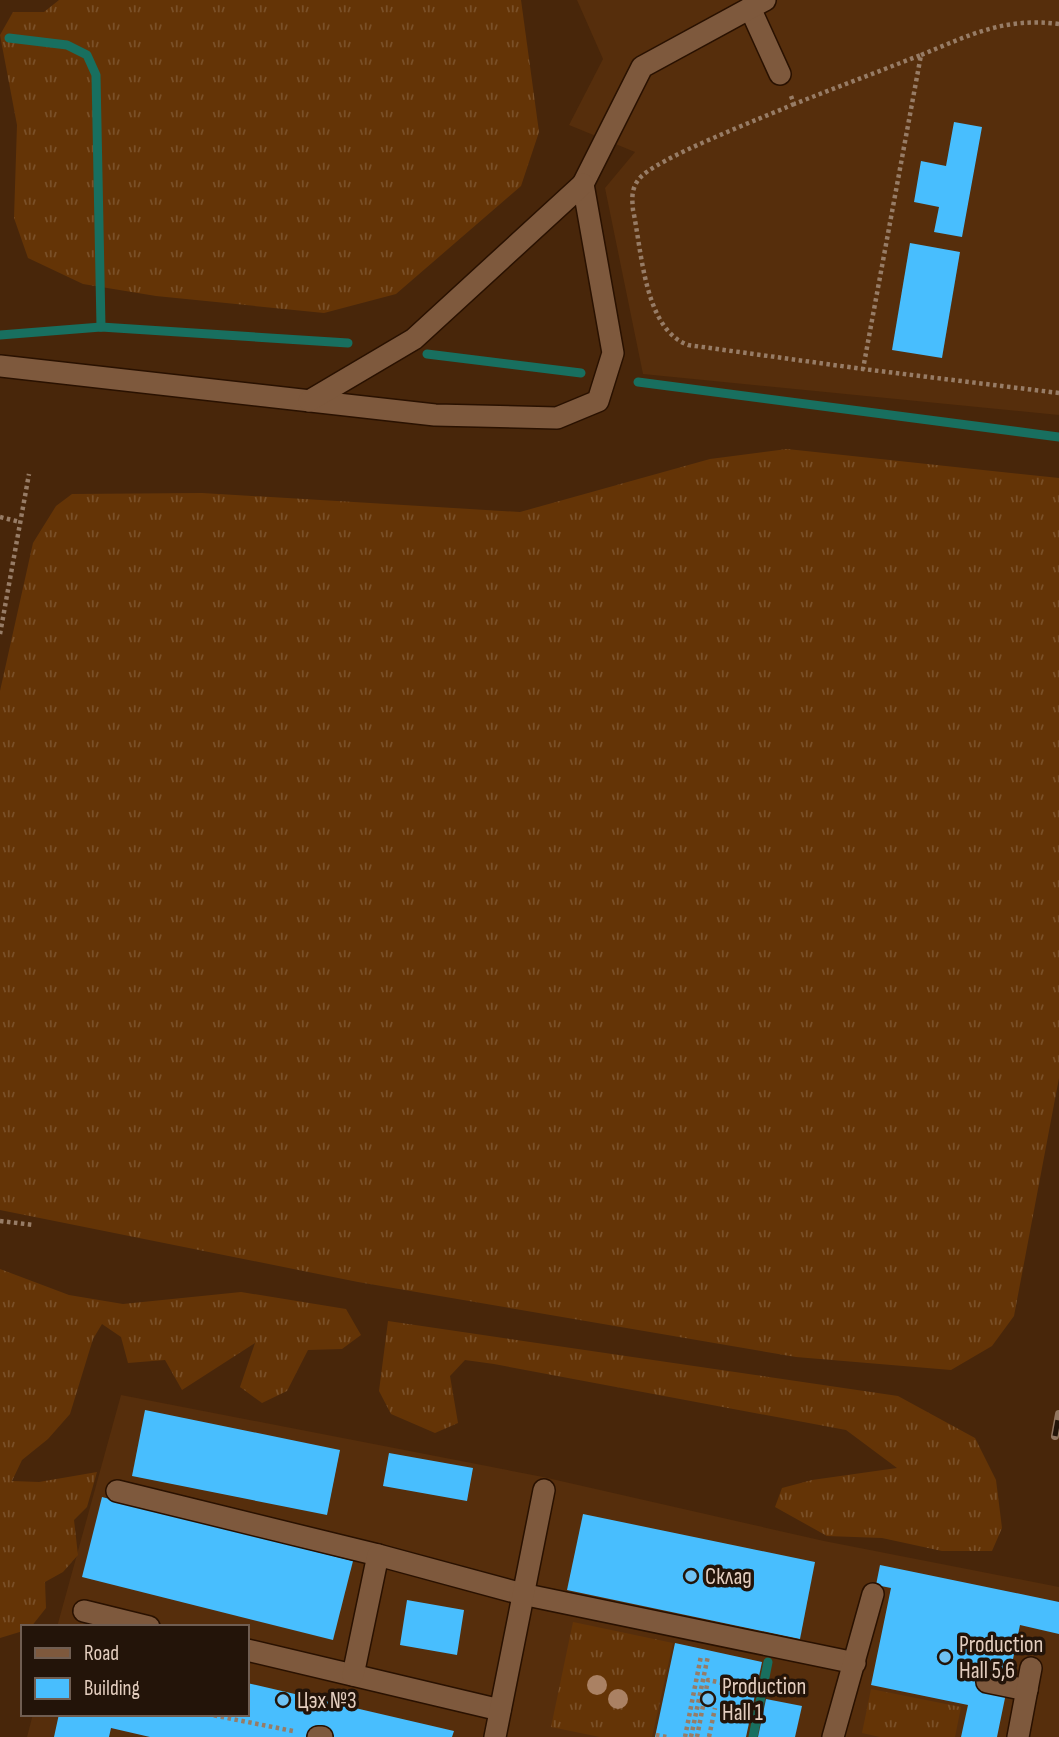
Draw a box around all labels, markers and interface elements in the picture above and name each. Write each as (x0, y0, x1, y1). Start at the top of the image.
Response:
place label: Склад (705, 1563, 752, 1591)
marker: Склад (683, 1568, 699, 1584)
legend (21, 1625, 248, 1716)
place label: Production Hall 5,6 (959, 1631, 1043, 1685)
text: Road (84, 1641, 119, 1666)
marker: Production Hall 5,6 (937, 1649, 953, 1665)
place label: Production Hall 1 (722, 1673, 806, 1727)
text: Building (84, 1676, 140, 1701)
place label: Цэх №3 (297, 1687, 357, 1715)
marker: Production Hall 1 (700, 1691, 716, 1707)
marker: Цэх №3 (275, 1692, 291, 1708)

